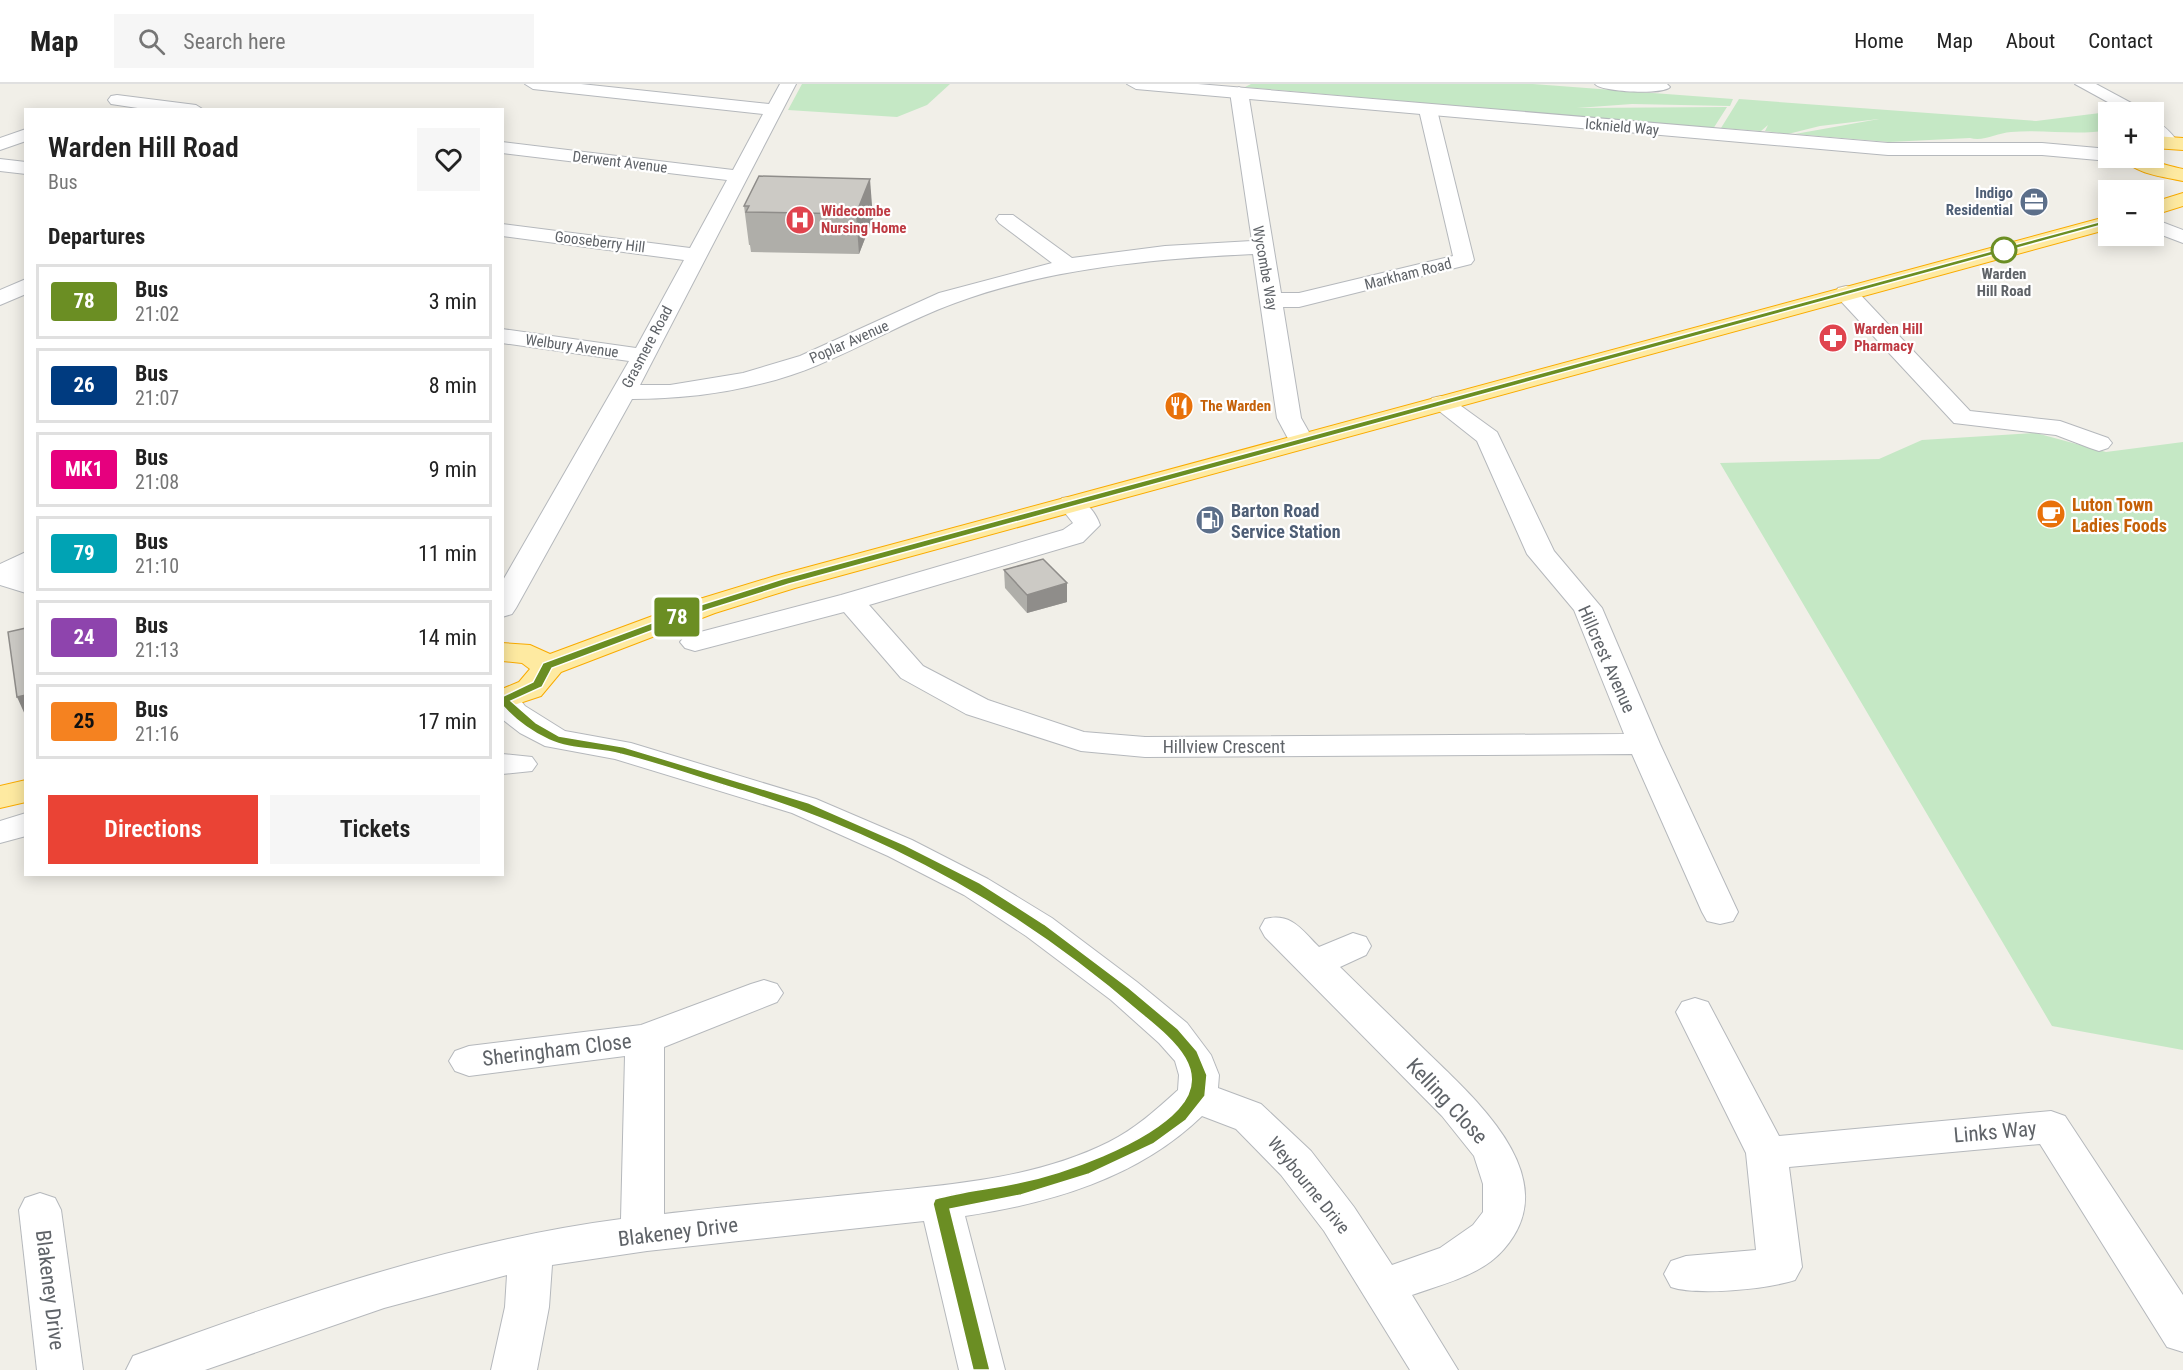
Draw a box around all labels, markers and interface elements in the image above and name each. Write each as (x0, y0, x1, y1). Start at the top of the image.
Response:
search box (114, 14, 534, 68)
text: Map (30, 25, 78, 58)
icon: search (135, 25, 168, 58)
text: Search here (183, 29, 286, 54)
text: Home (1854, 29, 1904, 53)
text: Map (1937, 29, 1973, 53)
text: About (2006, 29, 2055, 53)
text: Contact (2088, 29, 2153, 53)
map controls (2098, 102, 2164, 246)
button: + (2098, 102, 2164, 168)
street label: Icknield Way (1584, 115, 1660, 139)
button: heart (417, 128, 480, 191)
text: Warden Hill Road (48, 131, 239, 164)
street label: Derwent Avenue (572, 147, 668, 177)
text: Bus (48, 170, 78, 194)
button: − (2098, 180, 2164, 246)
place label: Indigo Residential (1946, 184, 2013, 219)
office icon: Indigo Residential (2018, 186, 2050, 218)
place label: Widecombe Nursing Home (821, 202, 906, 237)
hospital icon: Widecombe Nursing Home (784, 204, 816, 236)
text: Departures (48, 224, 145, 249)
street label: Wycombe Way (1249, 224, 1281, 312)
street label: Gooseberry Hill (554, 228, 646, 256)
marker: Warden Hill Road (1991, 237, 2017, 263)
street label: Markham Road (1363, 254, 1453, 294)
place label: Warden Hill Road (1977, 265, 2031, 300)
text: Bus (135, 277, 168, 302)
text: 78 (73, 289, 95, 313)
text: 3 min (429, 289, 477, 314)
text: 21:02 (135, 302, 179, 326)
street label: Grasmere Road (618, 303, 676, 391)
street label: Poplar Avenue (807, 316, 891, 368)
place label: Warden Hill Pharmacy (1854, 320, 1923, 355)
pharmacy icon: Warden Hill Pharmacy (1817, 322, 1849, 354)
street label: Welbury Avenue (524, 331, 620, 361)
text: Bus (135, 361, 168, 386)
text: 26 (73, 373, 95, 397)
text: 8 min (429, 373, 477, 398)
text: 21:07 (135, 386, 179, 410)
restaurant icon: The Warden (1163, 390, 1195, 422)
place label: The Warden (1200, 397, 1271, 415)
text: Bus (135, 445, 168, 470)
text: MK1 (65, 457, 103, 481)
text: 9 min (429, 457, 477, 482)
text: 21:08 (135, 470, 179, 494)
place label: Luton Town Ladies Foods (2072, 494, 2167, 536)
cafe icon: Luton Town Ladies Foods (2035, 498, 2067, 530)
place label: Barton Road Service Station (1231, 500, 1341, 542)
fuel station icon: Barton Road Service Station (1194, 504, 1226, 536)
text: Bus (135, 529, 168, 554)
text: 79 (73, 541, 95, 565)
text: 11 min (418, 541, 477, 566)
text: 21:10 (135, 554, 179, 578)
line badge: 78 (650, 598, 704, 636)
street label: Hillcrest Avenue (1574, 602, 1640, 716)
text: 78 (666, 605, 688, 629)
text: Bus (135, 613, 168, 638)
text: 24 (73, 625, 95, 649)
text: 14 min (418, 625, 477, 650)
text: 21:13 (135, 638, 179, 662)
text: Bus (135, 697, 168, 722)
text: 25 (73, 709, 95, 733)
text: 17 min (418, 709, 477, 734)
text: 21:16 (135, 722, 179, 746)
street label: Hillview Crescent (1163, 736, 1285, 757)
button: Directions (48, 795, 258, 864)
button: Tickets (270, 795, 480, 864)
street label: Sheringham Close (481, 1029, 633, 1071)
street label: Kelling Close (1402, 1053, 1493, 1149)
street label: Links Way (1953, 1116, 2038, 1148)
street label: Weybourne Drive (1264, 1132, 1354, 1238)
street label: Blakeney Drive (617, 1213, 740, 1251)
street label: Blakeney Drive (31, 1229, 69, 1352)

